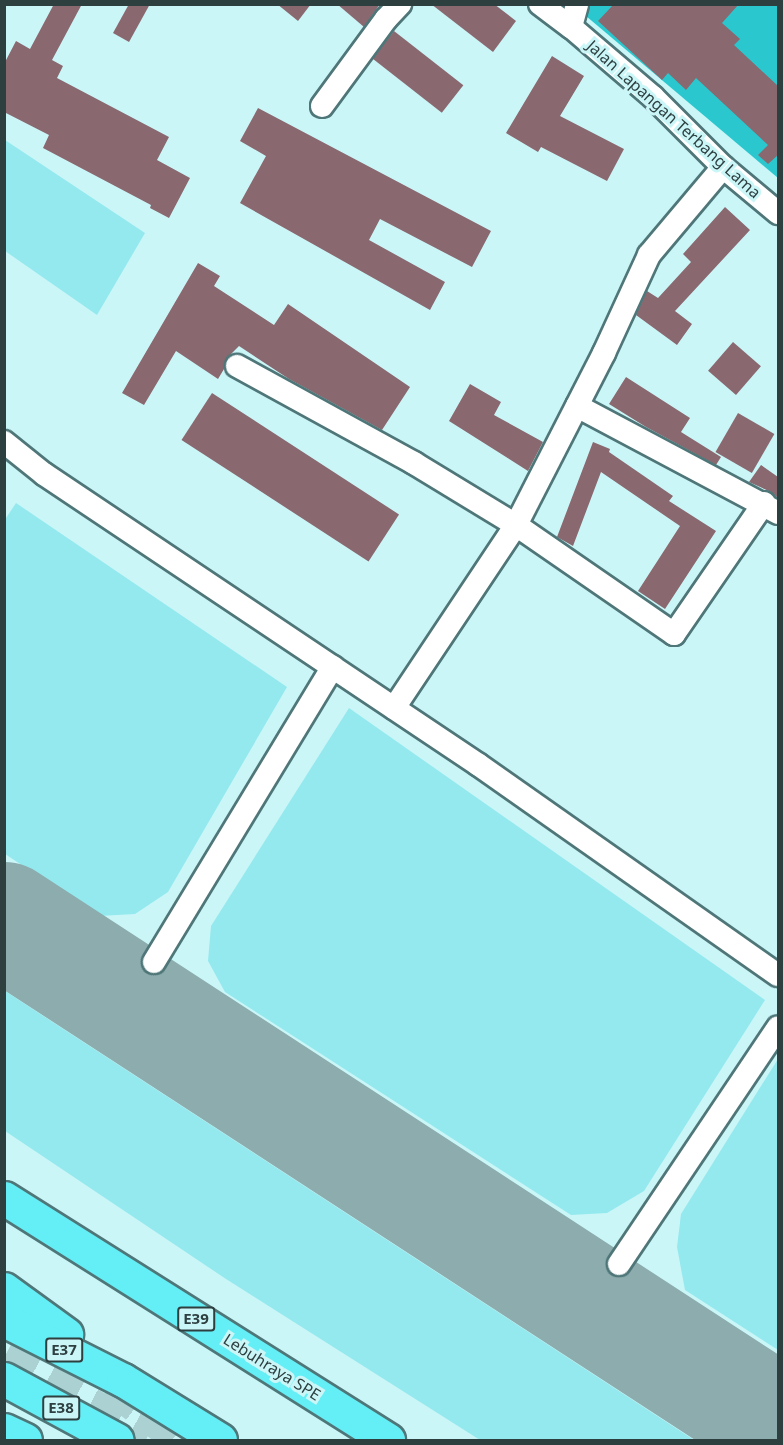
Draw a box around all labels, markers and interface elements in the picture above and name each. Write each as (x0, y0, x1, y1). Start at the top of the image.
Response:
street label: Jalan Lapangan Terbang Lama (583, 36, 765, 202)
road number: E39 (176, 1307, 216, 1331)
street label: Lebuhraya SPE (220, 1329, 324, 1405)
road number: E37 (44, 1338, 84, 1362)
road number: E38 (42, 1396, 80, 1420)

